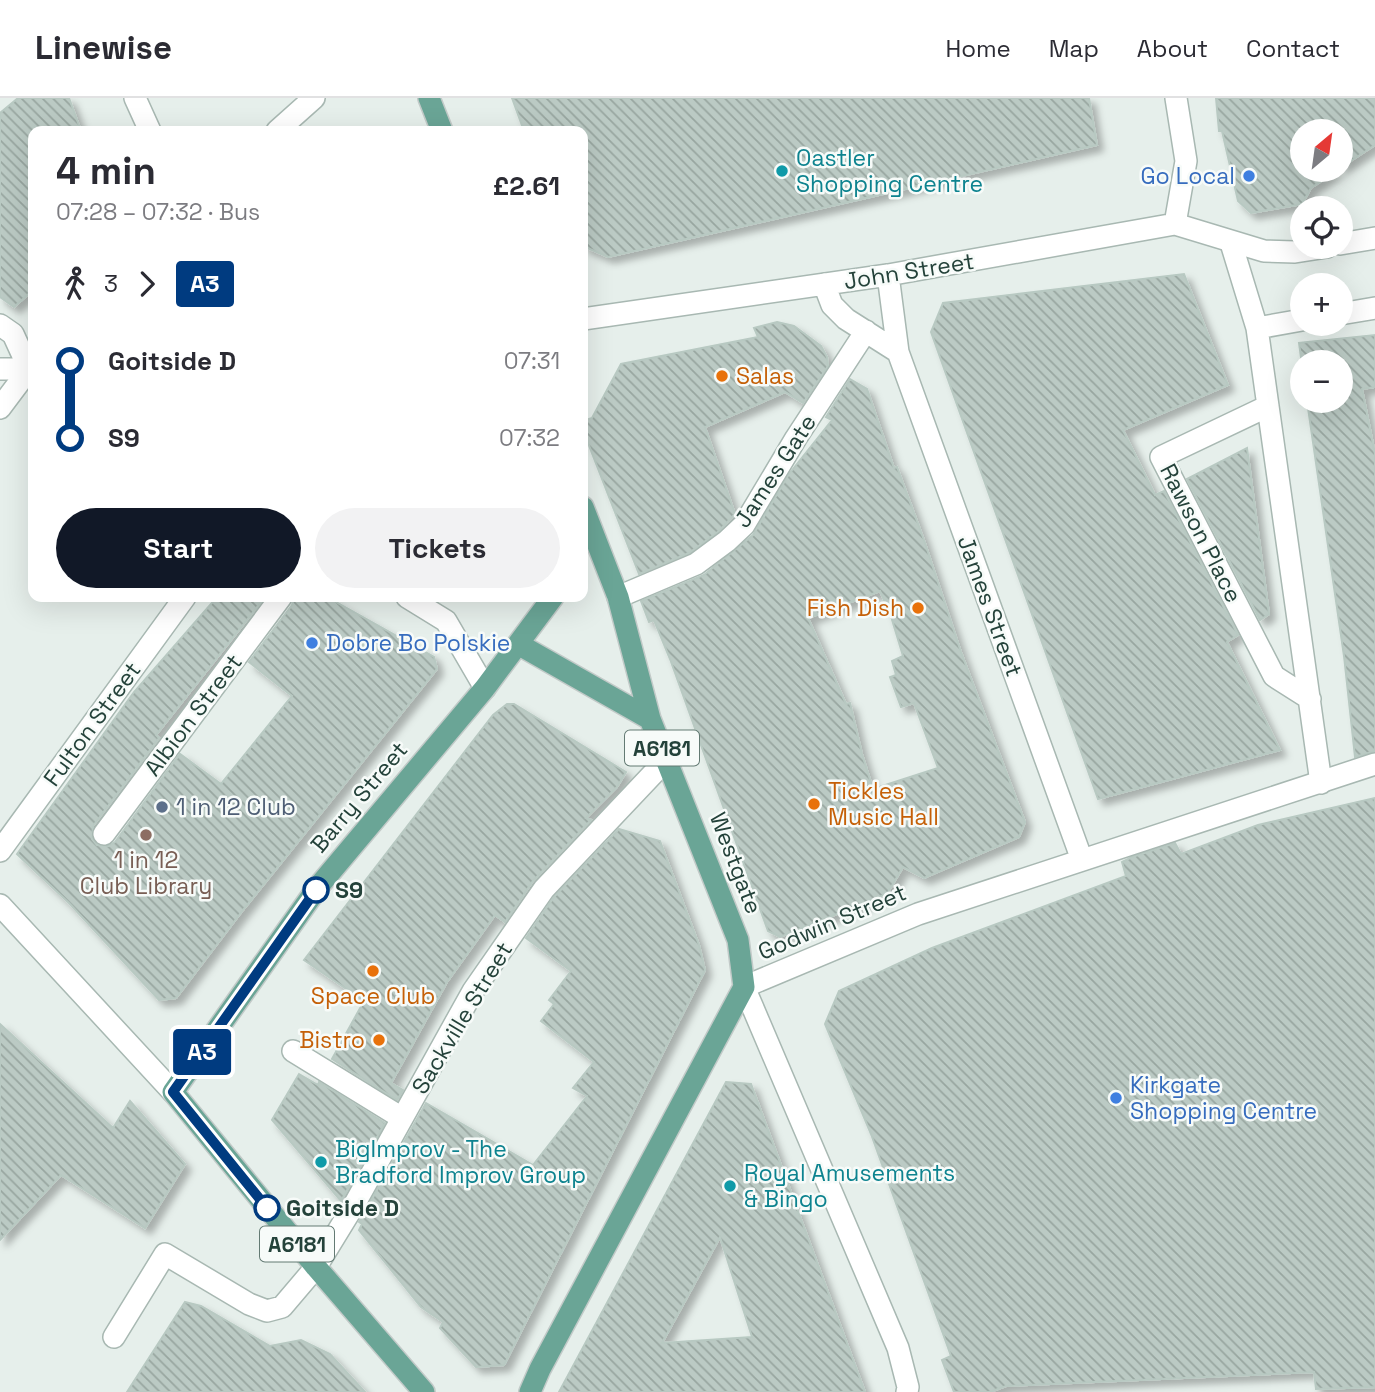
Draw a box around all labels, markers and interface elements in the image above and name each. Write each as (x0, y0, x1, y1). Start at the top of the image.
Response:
text: Linewise (35, 27, 172, 69)
text: Home (945, 33, 1011, 64)
text: Map (1049, 33, 1099, 64)
text: About (1137, 33, 1208, 64)
text: Contact (1246, 33, 1340, 64)
north arrow (1290, 119, 1353, 182)
map controls (1290, 119, 1353, 413)
place label: Oastler Shopping Centre (796, 143, 983, 199)
text: 4 min (56, 147, 156, 195)
place label: Go Local (1140, 161, 1235, 191)
marker: Oastler Shopping Centre (774, 163, 790, 179)
marker: Go Local (1241, 168, 1257, 184)
text: £2.61 (493, 169, 560, 203)
button: locate (1290, 196, 1353, 259)
text: 07:28 – 07:32 · Bus (56, 197, 260, 227)
street label: John Street (842, 246, 976, 296)
icon: walk (56, 265, 94, 303)
icon: forward (128, 265, 166, 303)
text: A3 (190, 268, 220, 299)
text: 3 (104, 269, 118, 299)
button: + (1290, 273, 1353, 336)
text: Goitside D (108, 344, 236, 378)
text: 07:31 (504, 346, 560, 376)
button: − (1290, 350, 1353, 413)
place label: Salas (736, 361, 794, 391)
marker: Salas (714, 368, 730, 384)
street label: James Gate (727, 409, 823, 533)
text: S9 (108, 421, 140, 455)
text: 07:32 (499, 423, 560, 453)
street label: Rawson Place (1153, 459, 1249, 607)
button: Start (56, 508, 301, 588)
button: Tickets (315, 508, 560, 588)
street label: James Street (951, 531, 1029, 681)
place label: Fish Dish (807, 593, 904, 623)
marker: Fish Dish (910, 600, 926, 616)
place label: Dobre Bo Polskie (326, 628, 510, 658)
marker: Dobre Bo Polskie (304, 635, 320, 651)
street label: Albion Street (137, 648, 249, 782)
street label: Fulton Street (37, 656, 147, 792)
road number: A6181 (625, 730, 699, 766)
street label: Barry Street (304, 735, 414, 859)
place label: Tickles Music Hall (828, 776, 939, 832)
place label: 1 in 12 Club (176, 792, 296, 822)
marker: Tickles Music Hall (806, 796, 822, 812)
marker: 1 in 12 Club (154, 799, 170, 815)
street label: Westgate (703, 808, 769, 918)
marker: 1 in 12 Club Library (138, 827, 154, 843)
place label: 1 in 12 Club Library (80, 845, 212, 901)
place label: S9 (335, 875, 363, 905)
marker: S9 (303, 877, 329, 903)
street label: Godwin Street (753, 877, 911, 967)
street label: Sackville Street (405, 936, 519, 1100)
marker: Space Club (365, 963, 381, 979)
place label: Space Club (311, 981, 435, 1011)
place label: Bistro (299, 1025, 365, 1055)
line badge: A3 (170, 1029, 234, 1075)
marker: Bistro (371, 1032, 387, 1048)
text: A3 (187, 1036, 217, 1067)
place label: Kirkgate Shopping Centre (1130, 1070, 1317, 1126)
marker: Kirkgate Shopping Centre (1108, 1090, 1124, 1106)
place label: BigImprov - The Bradford Improv Group (335, 1134, 586, 1190)
marker: BigImprov - The Bradford Improv Group (313, 1154, 329, 1170)
place label: Royal Amusements & Bingo (744, 1158, 955, 1214)
marker: Royal Amusements & Bingo (722, 1178, 738, 1194)
place label: Goitside D (286, 1193, 399, 1223)
marker: Goitside D (254, 1195, 280, 1221)
road number: A6181 (260, 1226, 334, 1262)

